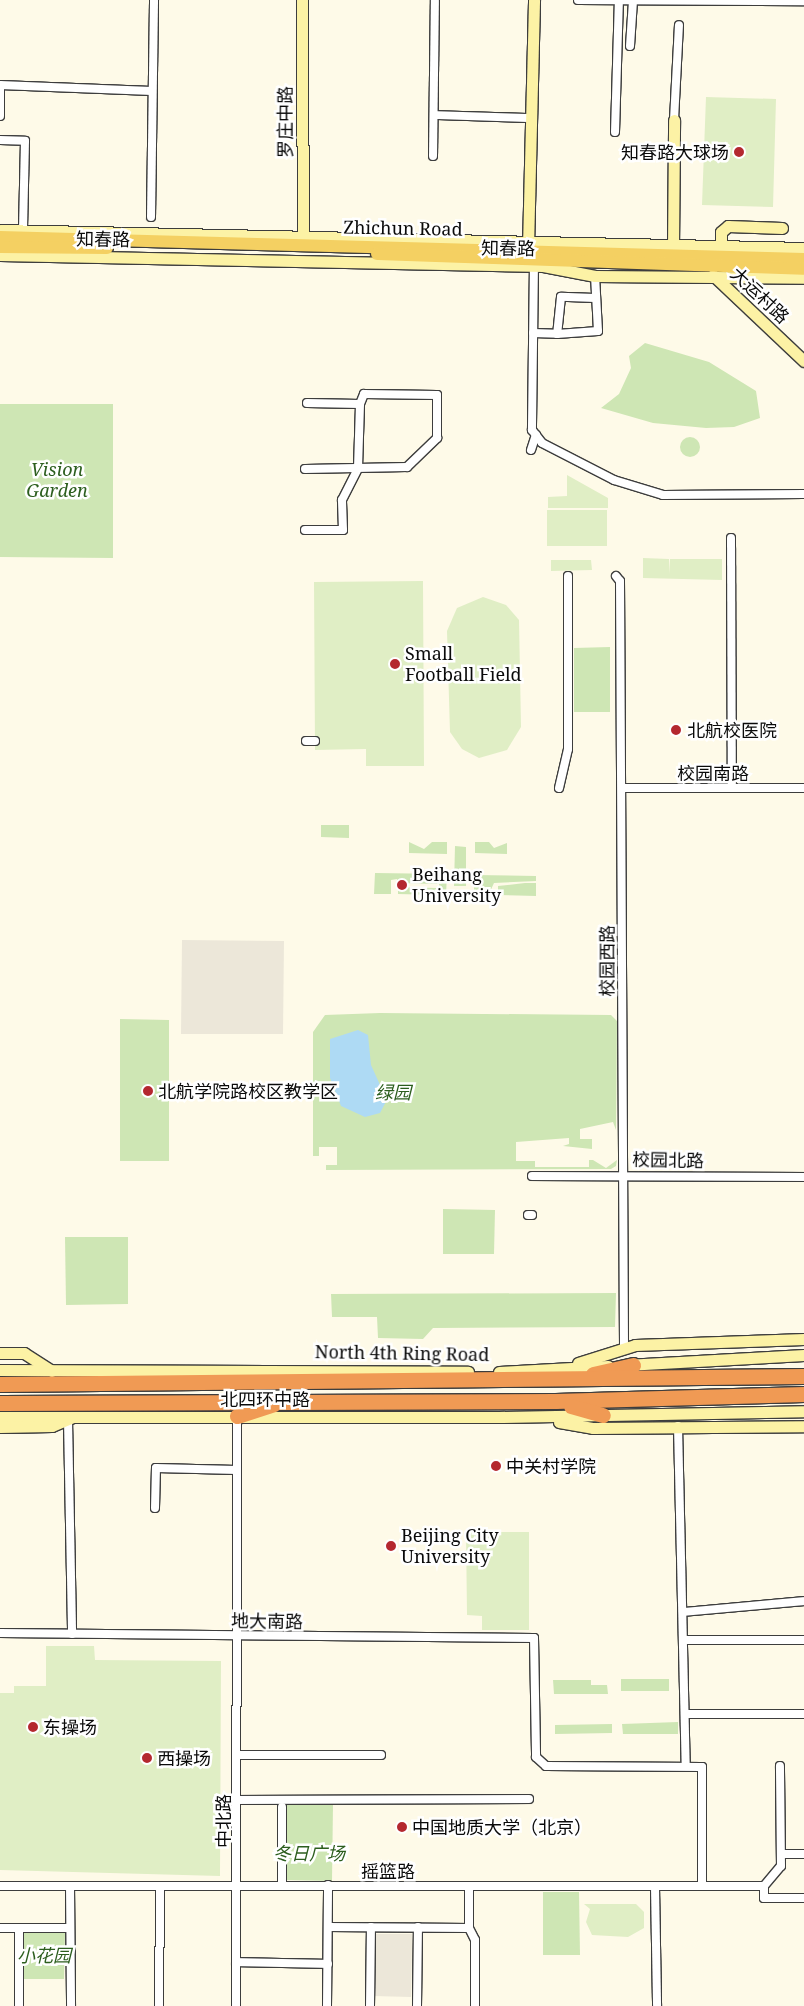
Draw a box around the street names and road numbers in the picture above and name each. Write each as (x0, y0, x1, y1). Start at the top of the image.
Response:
street label: 罗庄中路 (274, 86, 296, 158)
street label: Zhichun Road (343, 216, 463, 240)
street label: 知春路 (76, 228, 130, 250)
street label: 知春路 (481, 237, 535, 259)
street label: 大运村路 (726, 263, 794, 327)
street label: 校园南路 (677, 762, 749, 784)
street label: 校园西路 (596, 925, 618, 997)
street label: 校园北路 (632, 1149, 704, 1171)
street label: North 4th Ring Road (315, 1341, 489, 1365)
street label: 北四环中路 (220, 1388, 310, 1410)
street label: 地大南路 (231, 1610, 303, 1632)
street label: 中北路 (212, 1794, 234, 1848)
street label: 摇篮路 (361, 1860, 415, 1882)

